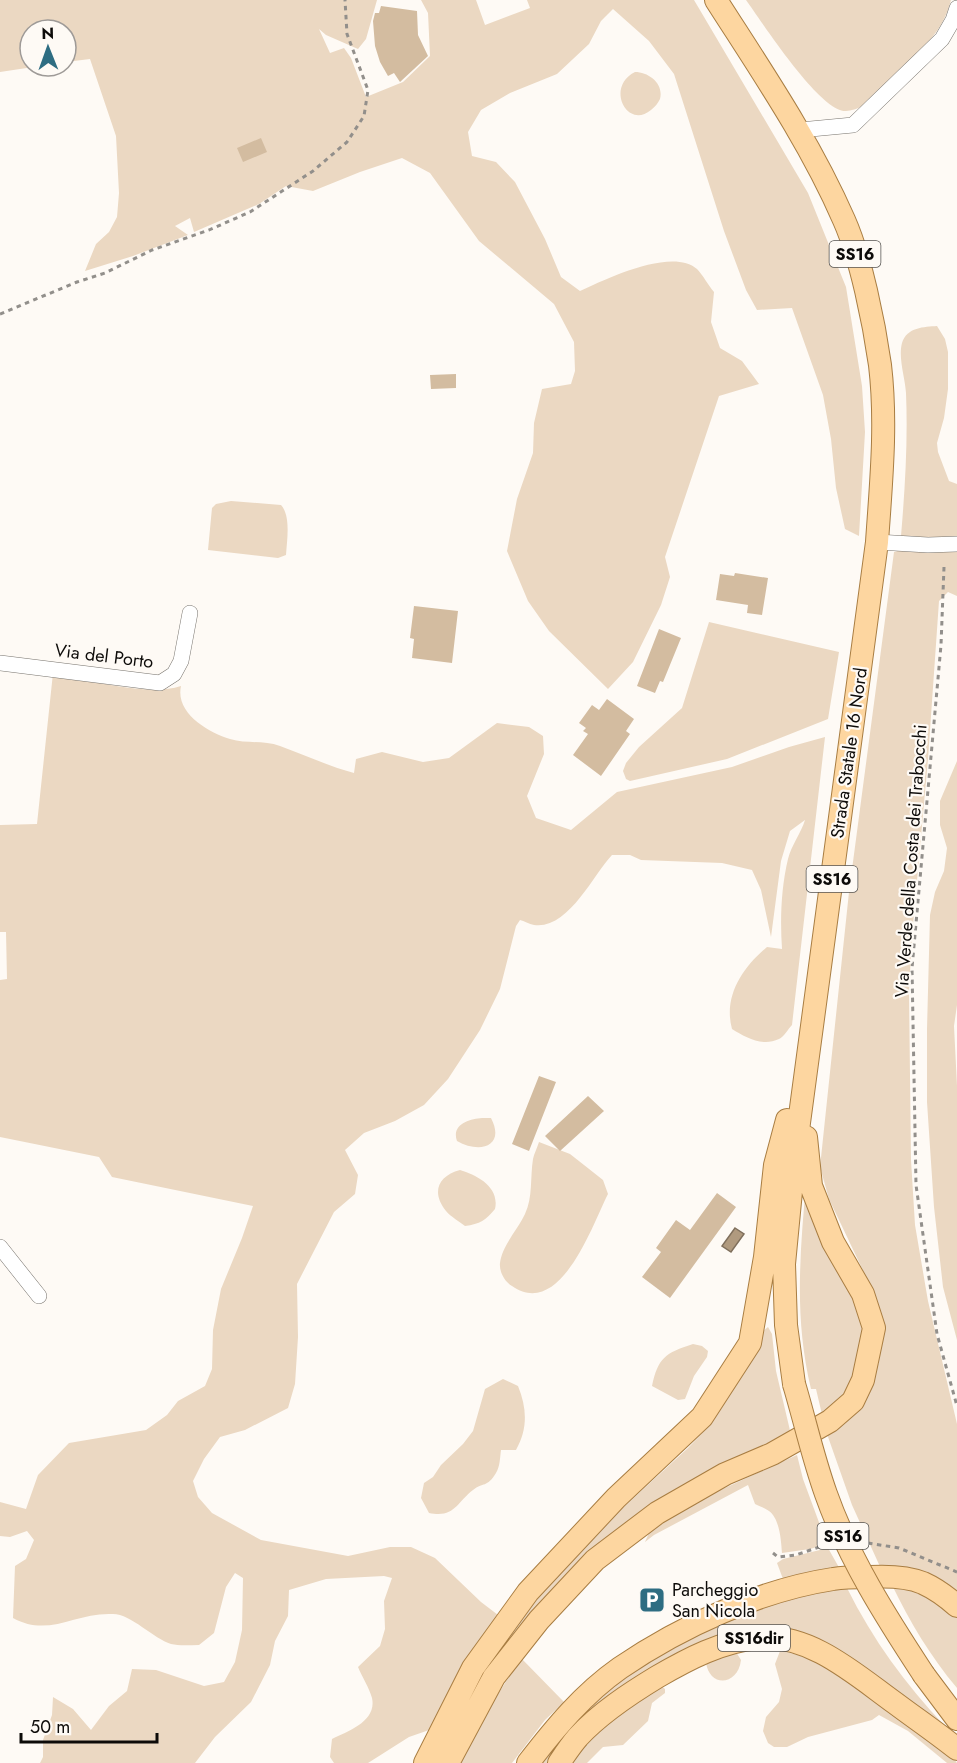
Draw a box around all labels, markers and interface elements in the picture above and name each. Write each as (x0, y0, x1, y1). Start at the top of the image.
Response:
north arrow (18, 18, 78, 78)
text: N (41, 22, 54, 45)
road number: SS16 (830, 241, 880, 267)
street label: Via del Porto (53, 637, 155, 675)
street label: Strada Statale 16 Nord (824, 666, 874, 840)
street label: Via Verde della Costa dei Trabocchi (888, 723, 934, 999)
road number: SS16 (806, 866, 858, 892)
road number: SS16 (818, 1523, 868, 1549)
place label: Parcheggio San Nicola (672, 1577, 758, 1624)
parking icon: Parcheggio San Nicola (637, 1585, 667, 1615)
road number: SS16dir (718, 1625, 790, 1651)
scale bar (21, 1706, 158, 1744)
text: 50 m (30, 1714, 70, 1740)

